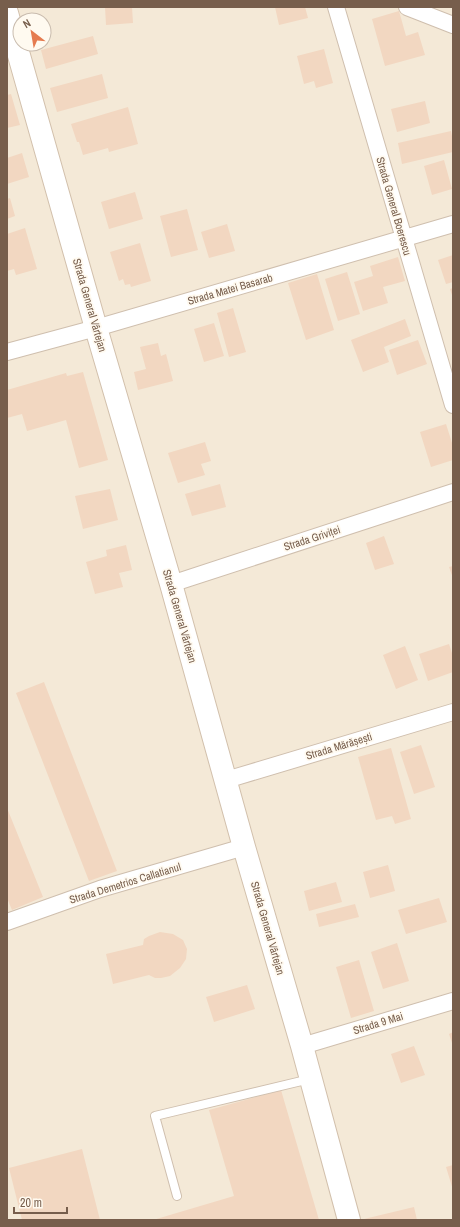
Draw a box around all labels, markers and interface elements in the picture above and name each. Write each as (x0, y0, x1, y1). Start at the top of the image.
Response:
north arrow (12, 12, 52, 52)
text: N (20, 16, 33, 31)
street label: Strada General Boerescu (373, 155, 415, 257)
street label: Strada General Vârtejan (70, 257, 110, 353)
street label: Strada Matei Basarab (186, 270, 274, 308)
street label: Strada Griviței (282, 522, 342, 554)
street label: Strada General Vârtejan (160, 568, 200, 664)
street label: Strada Mărășești (304, 729, 374, 763)
street label: Strada Demetrios Callatianul (68, 859, 182, 907)
street label: Strada General Vârtejan (248, 880, 288, 976)
street label: Strada 9 Mai (351, 1009, 405, 1037)
scale bar (14, 1189, 67, 1215)
text: 20 m (20, 1195, 42, 1211)

